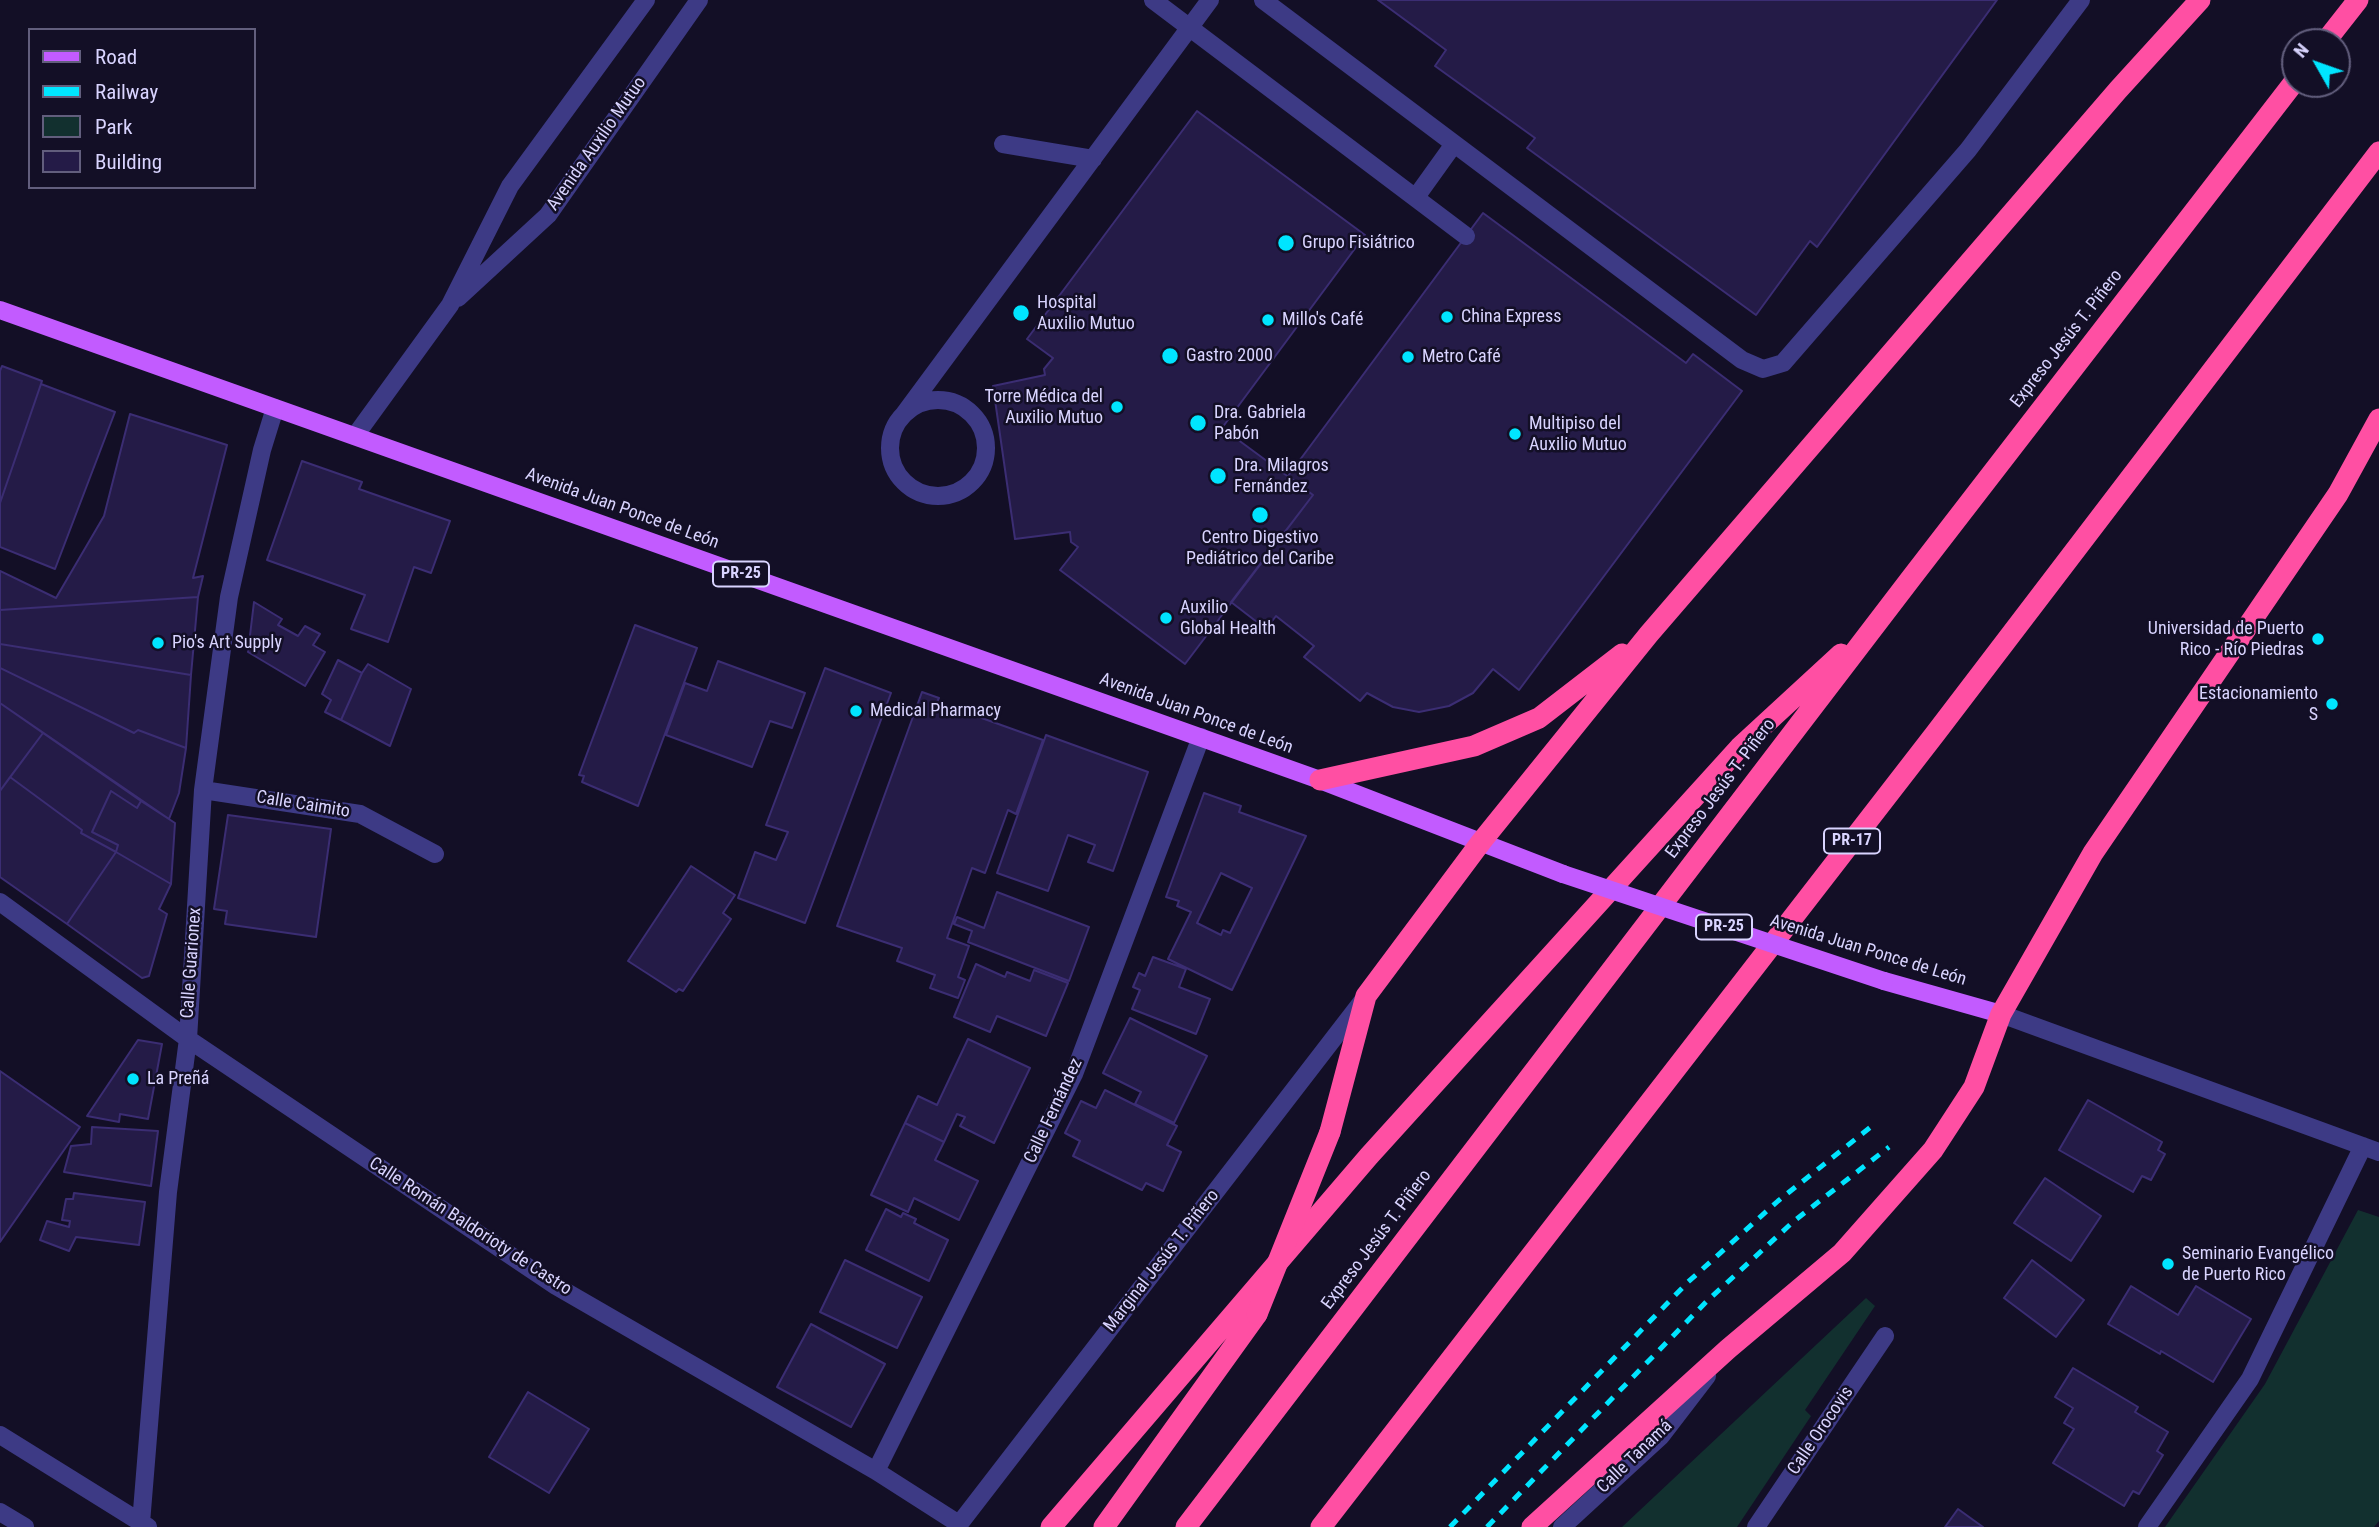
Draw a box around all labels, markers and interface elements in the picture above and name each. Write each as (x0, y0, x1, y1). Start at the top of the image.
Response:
legend (28, 28, 256, 189)
north arrow (2281, 28, 2351, 98)
text: N (2289, 39, 2314, 62)
text: Road (95, 45, 137, 69)
street label: Avenida Auxilio Mutuo (543, 73, 651, 215)
text: Railway (95, 80, 158, 104)
text: Park (95, 115, 132, 139)
text: Building (95, 150, 162, 174)
place label: Grupo Fisiátrico (1302, 232, 1415, 254)
marker: Grupo Fisiátrico (1276, 233, 1296, 253)
street label: Expreso Jesús T. Piñero (2006, 266, 2128, 412)
place label: Hospital Auxilio Mutuo (1037, 292, 1135, 334)
marker: Hospital Auxilio Mutuo (1011, 303, 1031, 323)
place label: China Express (1461, 306, 1561, 328)
place label: Millo's Café (1282, 309, 1363, 331)
marker: China Express (1439, 309, 1455, 325)
marker: Millo's Café (1260, 312, 1276, 328)
place label: Gastro 2000 (1186, 345, 1273, 367)
marker: Gastro 2000 (1160, 346, 1180, 366)
place label: Metro Café (1422, 346, 1501, 368)
marker: Metro Café (1400, 349, 1416, 365)
place label: Torre Médica del Auxilio Mutuo (984, 386, 1103, 428)
marker: Torre Médica del Auxilio Mutuo (1109, 399, 1125, 415)
place label: Dra. Gabriela Pabón (1214, 402, 1306, 444)
marker: Dra. Gabriela Pabón (1188, 413, 1208, 433)
place label: Multipiso del Auxilio Mutuo (1529, 413, 1627, 456)
marker: Multipiso del Auxilio Mutuo (1507, 426, 1523, 442)
place label: Dra. Milagros Fernández (1234, 455, 1329, 498)
street label: Avenida Juan Ponce de León (522, 464, 722, 554)
marker: Dra. Milagros Fernández (1208, 466, 1228, 486)
marker: Centro Digestivo Pediátrico del Caribe (1250, 505, 1270, 525)
place label: Centro Digestivo Pediátrico del Caribe (1186, 527, 1334, 570)
road number: PR-25 (713, 562, 769, 586)
place label: Auxilio Global Health (1180, 597, 1276, 640)
marker: Auxilio Global Health (1158, 610, 1174, 626)
place label: Universidad de Puerto Rico - Río Piedras (2148, 618, 2304, 660)
marker: Universidad de Puerto Rico - Río Piedras (2310, 631, 2326, 647)
place label: Pio's Art Supply (172, 632, 282, 654)
marker: Pio's Art Supply (150, 635, 166, 651)
street label: Avenida Juan Ponce de León (1096, 669, 1296, 759)
place label: Estacionamiento S (2199, 683, 2318, 726)
marker: Estacionamiento S (2324, 696, 2340, 712)
place label: Medical Pharmacy (870, 700, 1001, 722)
marker: Medical Pharmacy (848, 703, 864, 719)
street label: Expreso Jesús T. Piñero (1661, 715, 1781, 863)
street label: Calle Caimito (255, 787, 351, 823)
road number: PR-17 (1824, 828, 1880, 854)
street label: Calle Guarionex (177, 907, 207, 1019)
street label: Avenida Juan Ponce de León (1767, 911, 1969, 991)
road number: PR-25 (1696, 914, 1752, 939)
street label: Calle Fernández (1020, 1055, 1088, 1167)
place label: La Preñá (147, 1068, 209, 1090)
marker: La Preñá (125, 1071, 141, 1087)
street label: Calle Román Baldorioty de Castro (364, 1153, 576, 1301)
street label: Expreso Jesús T. Piñero (1317, 1166, 1437, 1314)
street label: Marginal Jesús T. Piñero (1100, 1186, 1224, 1336)
place label: Seminario Evangélico de Puerto Rico (2182, 1243, 2334, 1286)
marker: Seminario Evangélico de Puerto Rico (2160, 1256, 2176, 1272)
street label: Calle Orocovis (1784, 1383, 1858, 1479)
street label: Calle Tanamá (1593, 1416, 1677, 1498)

